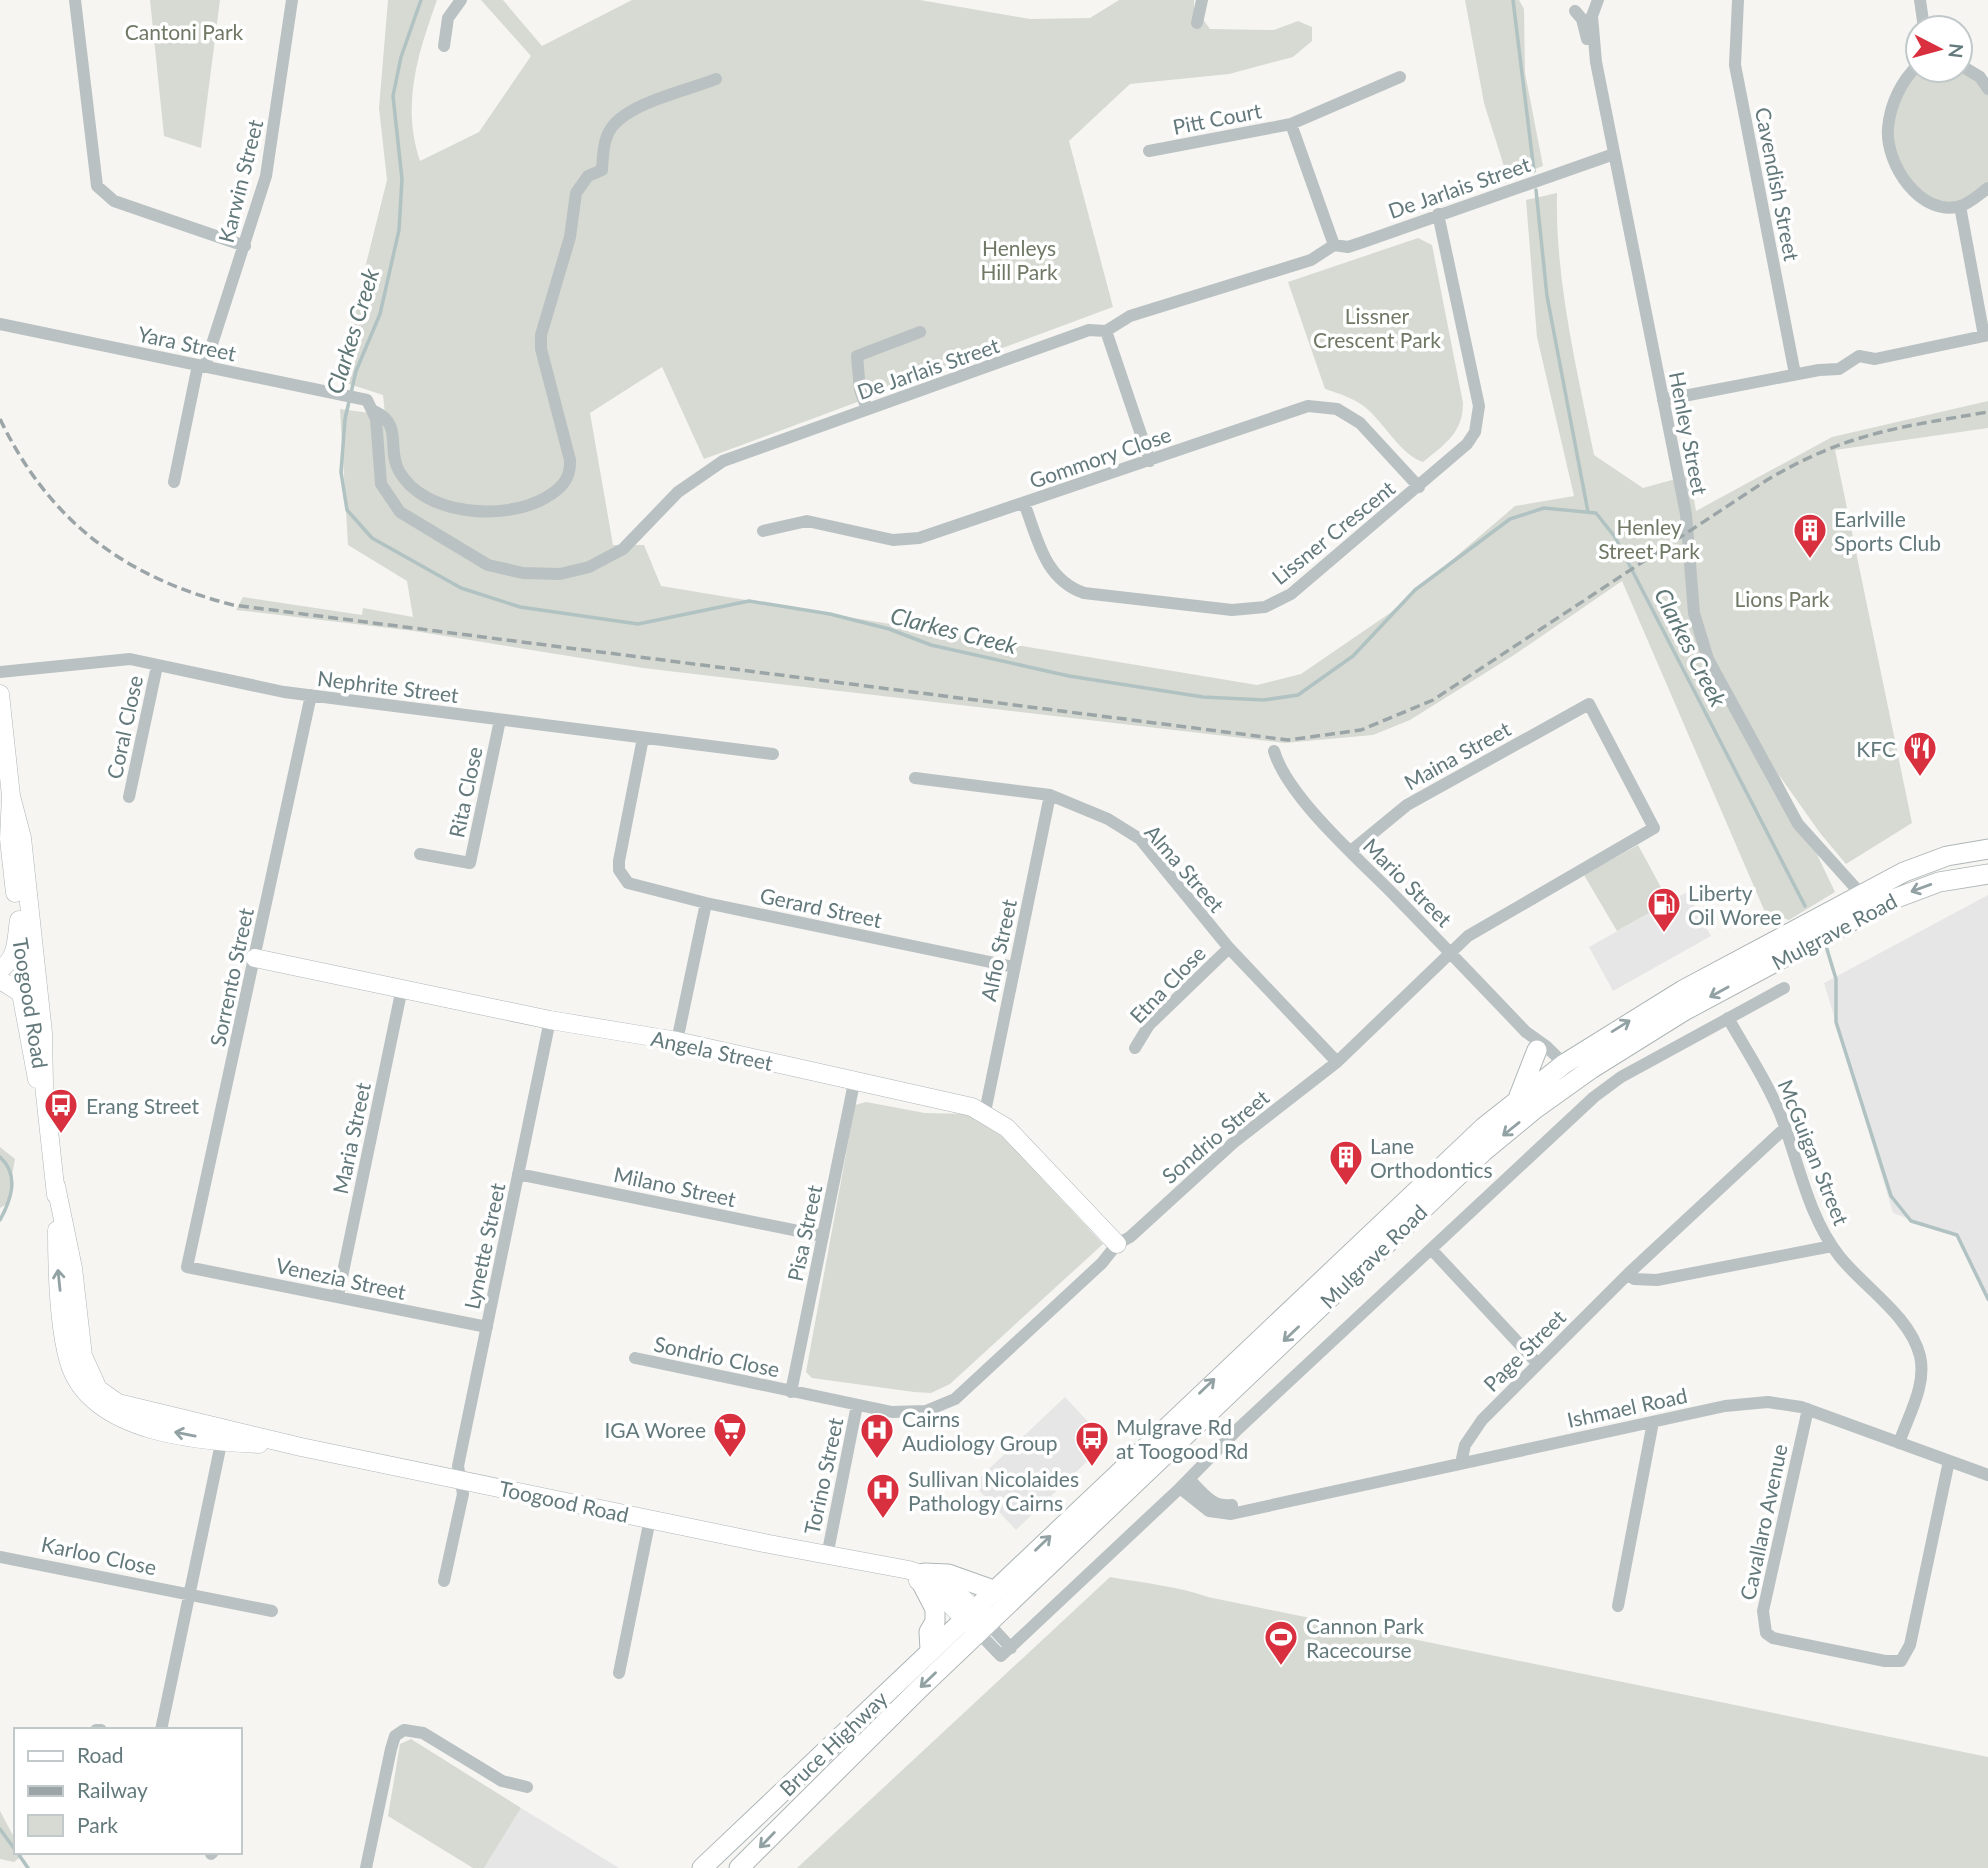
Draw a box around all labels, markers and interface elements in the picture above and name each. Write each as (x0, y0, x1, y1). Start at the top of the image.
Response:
north arrow (1904, 14, 1974, 84)
park label: Cantoni Park (125, 19, 244, 44)
text: N (1944, 42, 1969, 59)
street label: Pitt Court (1170, 97, 1264, 139)
street label: Cavendish Street (1751, 105, 1805, 263)
street label: Karwin Street (213, 116, 267, 245)
street label: De Jarlais Street (1385, 151, 1534, 223)
park label: Henleys Hill Park (980, 235, 1058, 284)
water label: Clarkes Creek (320, 264, 385, 397)
park label: Lissner Crescent Park (1313, 303, 1441, 352)
street label: Yara Street (136, 320, 239, 366)
street label: De Jarlais Street (854, 332, 1003, 404)
street label: Henley Street (1665, 369, 1713, 497)
street label: Gommory Close (1026, 421, 1174, 493)
street label: Lissner Crescent (1267, 475, 1400, 589)
place label: Earlville Sports Club (1834, 506, 1941, 555)
building icon: Earlville Sports Club (1791, 511, 1829, 560)
park label: Henley Street Park (1598, 514, 1700, 563)
water label: Clarkes Creek (1649, 583, 1733, 712)
park label: Lions Park (1735, 586, 1830, 611)
water label: Clarkes Creek (888, 601, 1021, 660)
street label: Nephrite Street (316, 665, 461, 707)
street label: Coral Close (101, 673, 147, 781)
street label: Maina Street (1400, 715, 1515, 794)
restaurant icon: KFC (1901, 729, 1939, 778)
place label: KFC (1856, 736, 1896, 761)
street label: Rita Close (443, 744, 487, 840)
street label: Alma Street (1140, 819, 1230, 917)
street label: Mario Street (1359, 833, 1458, 932)
place label: Liberty Oil Woree (1688, 880, 1782, 929)
street label: Gerard Street (758, 882, 885, 932)
one-way arrow (1911, 883, 1933, 895)
fuel station icon: Liberty Oil Woree (1645, 885, 1683, 934)
street label: Mulgrave Road (1767, 888, 1901, 974)
street label: Alfio Street (975, 896, 1021, 1003)
street label: Sorrento Street (204, 905, 258, 1048)
street label: Toogood Road (8, 936, 54, 1070)
street label: Etna Close (1124, 940, 1210, 1028)
one-way arrow (1710, 985, 1730, 999)
one-way arrow (1610, 1019, 1630, 1033)
street label: Angela Street (649, 1025, 776, 1075)
street label: McGuigan Street (1773, 1076, 1855, 1229)
street label: Maria Street (327, 1079, 375, 1196)
street label: Sondrio Street (1156, 1084, 1274, 1188)
bus stop icon: Erang Street (42, 1086, 80, 1135)
place label: Erang Street (86, 1093, 200, 1118)
one-way arrow (1503, 1121, 1521, 1136)
place label: Lane Orthodontics (1370, 1133, 1493, 1182)
building icon: Lane Orthodontics (1327, 1138, 1365, 1187)
street label: Milano Street (612, 1161, 739, 1211)
street label: Lynette Street (458, 1180, 510, 1311)
street label: Pisa Street (782, 1182, 826, 1283)
street label: Mulgrave Road (1315, 1199, 1431, 1313)
street label: Venezia Street (274, 1252, 409, 1304)
one-way arrow (52, 1270, 65, 1292)
street label: Page Street (1478, 1304, 1570, 1396)
one-way arrow (1283, 1325, 1300, 1342)
street label: Sondrio Close (652, 1330, 782, 1382)
one-way arrow (1198, 1378, 1215, 1395)
street label: Ishmael Road (1565, 1382, 1689, 1432)
place label: Cairns Audiology Group (902, 1406, 1058, 1455)
supermarket icon: IGA Woree (711, 1410, 749, 1459)
hospital icon: Cairns Audiology Group (858, 1411, 896, 1460)
place label: Mulgrave Rd at Toogood Rd (1116, 1414, 1248, 1463)
street label: Torino Street (798, 1415, 848, 1537)
place label: IGA Woree (604, 1417, 706, 1442)
bus stop icon: Mulgrave Rd at Toogood Rd (1073, 1419, 1111, 1468)
one-way arrow (174, 1427, 196, 1441)
street label: Cavallaro Avenue (1734, 1442, 1792, 1602)
place label: Sullivan Nicolaides Pathology Cairns (908, 1466, 1079, 1515)
hospital icon: Sullivan Nicolaides Pathology Cairns (864, 1471, 902, 1520)
street label: Toogood Road (497, 1475, 631, 1527)
street label: Karloo Close (39, 1531, 159, 1579)
one-way arrow (1034, 1535, 1051, 1552)
place label: Cannon Park Racecourse (1306, 1613, 1424, 1662)
sports icon: Cannon Park Racecourse (1262, 1618, 1300, 1667)
one-way arrow (920, 1671, 937, 1688)
street label: Bruce Highway (774, 1685, 892, 1801)
legend (14, 1728, 242, 1854)
text: Road (77, 1742, 124, 1767)
text: Railway (77, 1777, 148, 1802)
text: Park (77, 1812, 118, 1837)
one-way arrow (758, 1831, 775, 1848)

